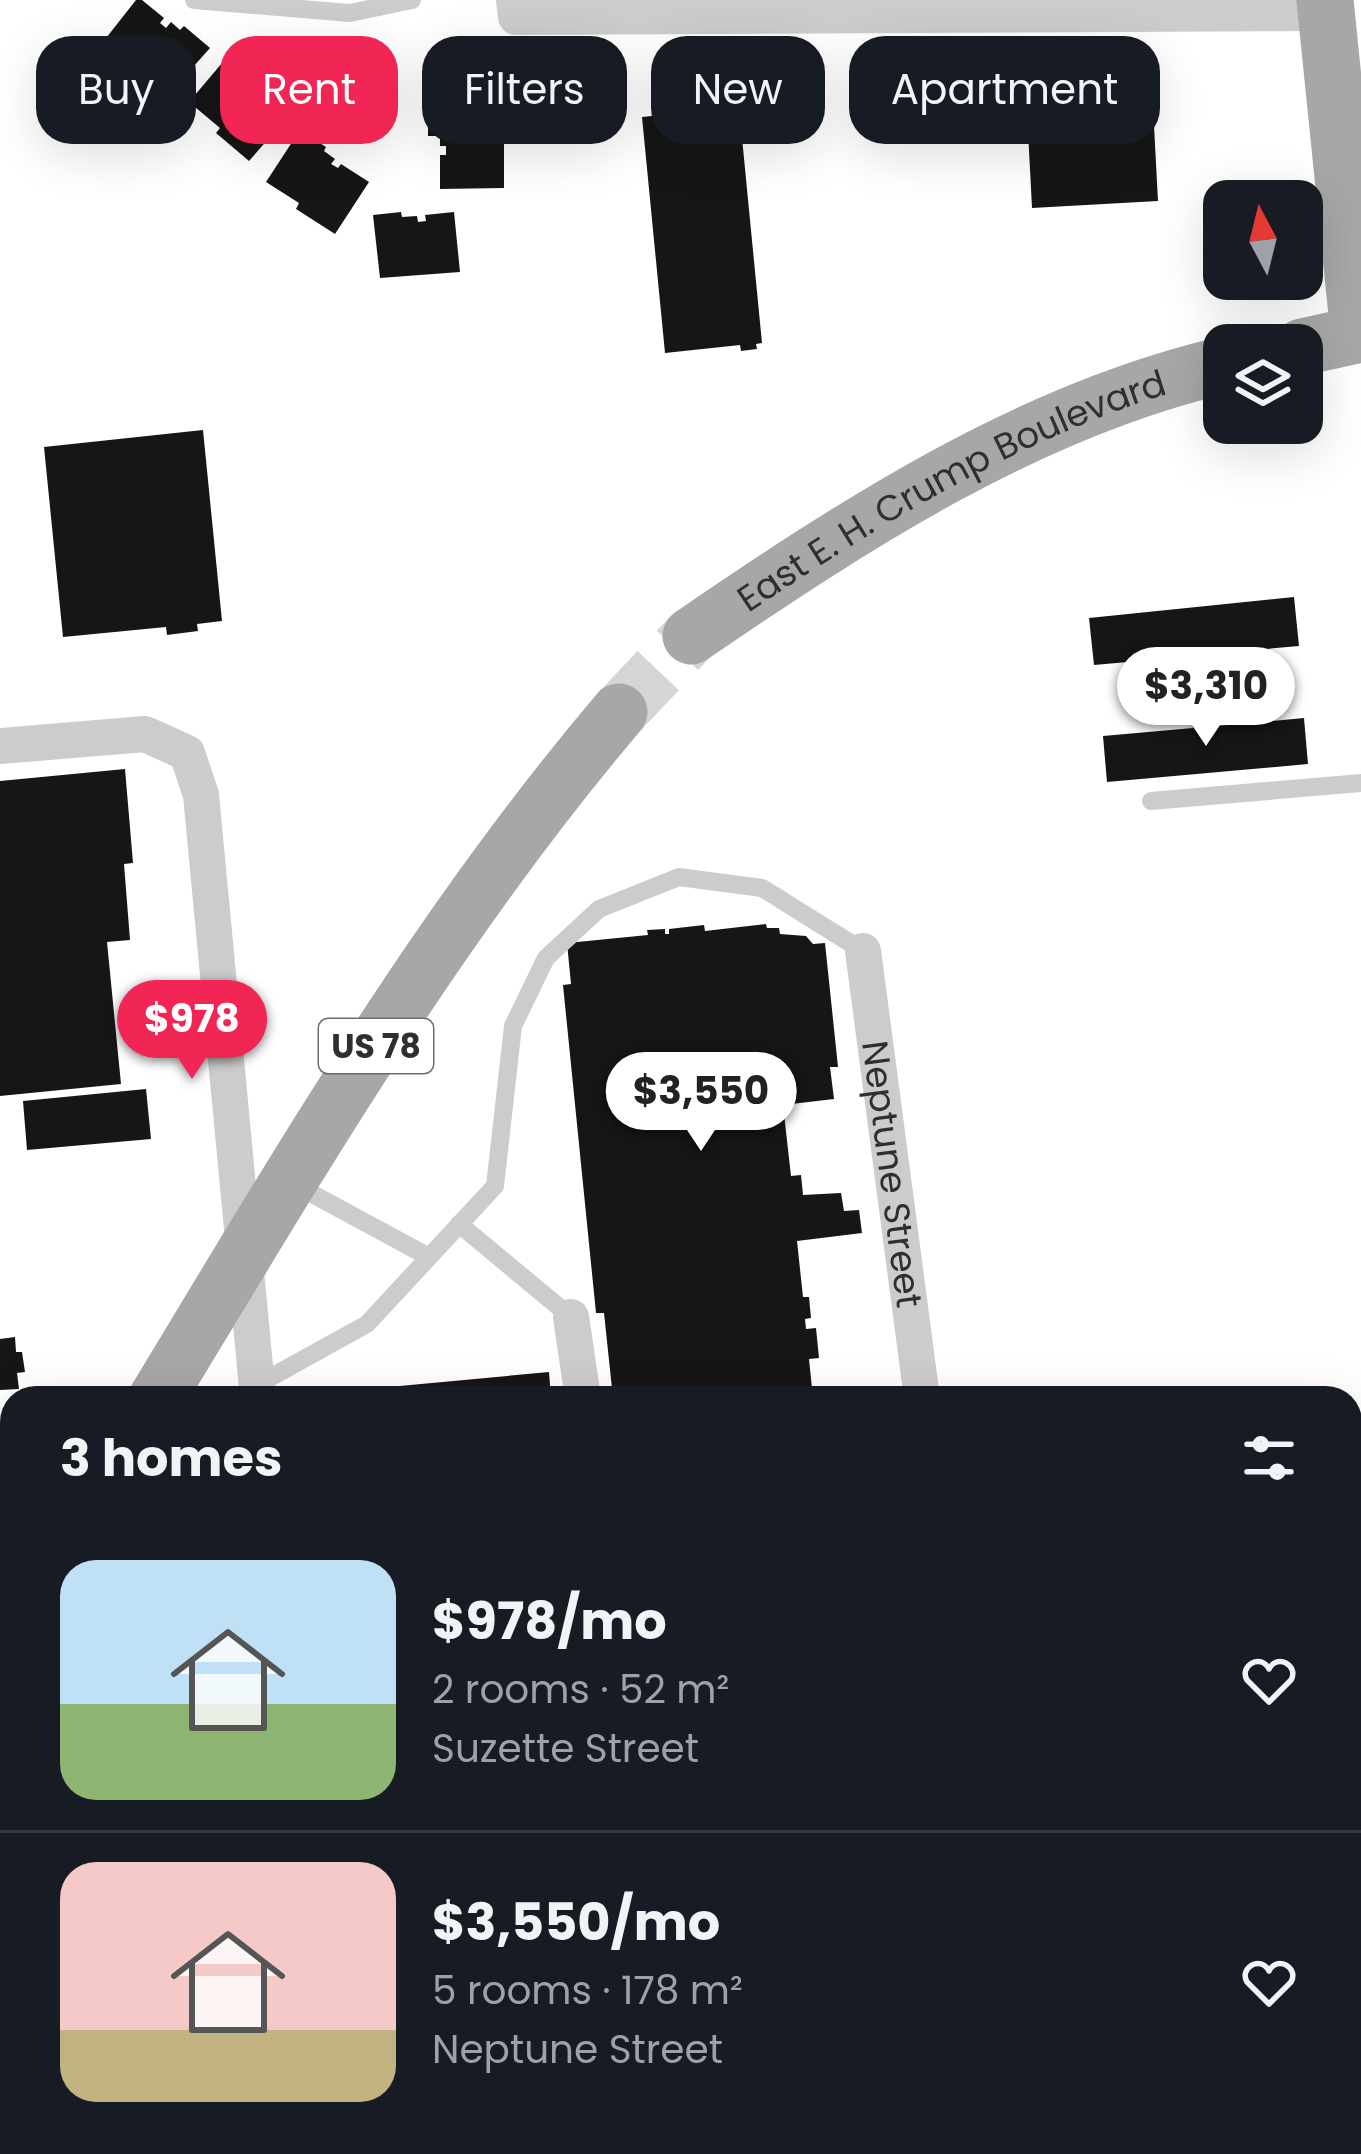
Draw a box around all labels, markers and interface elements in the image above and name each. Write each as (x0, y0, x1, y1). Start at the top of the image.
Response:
chip: Buy (36, 36, 196, 144)
chip: Rent (220, 36, 398, 144)
chip: Filters (422, 36, 627, 144)
chip: New (651, 36, 825, 144)
chip: Apartment (849, 36, 1160, 144)
north arrow (1203, 180, 1323, 300)
map controls (1203, 180, 1323, 444)
button: layers (1203, 324, 1323, 444)
street label: East E. H. Crump Boulevard (727, 357, 1172, 623)
pin: $3,310 (1108, 647, 1304, 749)
text: $3,310 (1144, 658, 1268, 713)
pin: $978 (121, 980, 263, 1082)
text: $978 (144, 991, 240, 1046)
road number: US 78 (319, 1019, 433, 1073)
street label: Neptune Street (850, 1038, 935, 1311)
pin: $3,550 (603, 1052, 799, 1154)
text: $3,550 (633, 1063, 769, 1118)
text: 3 homes (60, 1422, 282, 1494)
icon: filters (1236, 1425, 1302, 1491)
text: $978/mo (432, 1585, 667, 1657)
icon: home (156, 1608, 300, 1752)
icon: heart (1236, 1647, 1302, 1713)
text: 2 rooms · 52 m² (432, 1662, 729, 1717)
text: Suzette Street (432, 1721, 699, 1776)
text: $3,550/mo (432, 1886, 720, 1958)
icon: home (156, 1910, 300, 2054)
icon: heart (1236, 1949, 1302, 2015)
text: 5 rooms · 178 m² (432, 1963, 743, 2018)
text: Neptune Street (432, 2022, 723, 2077)

